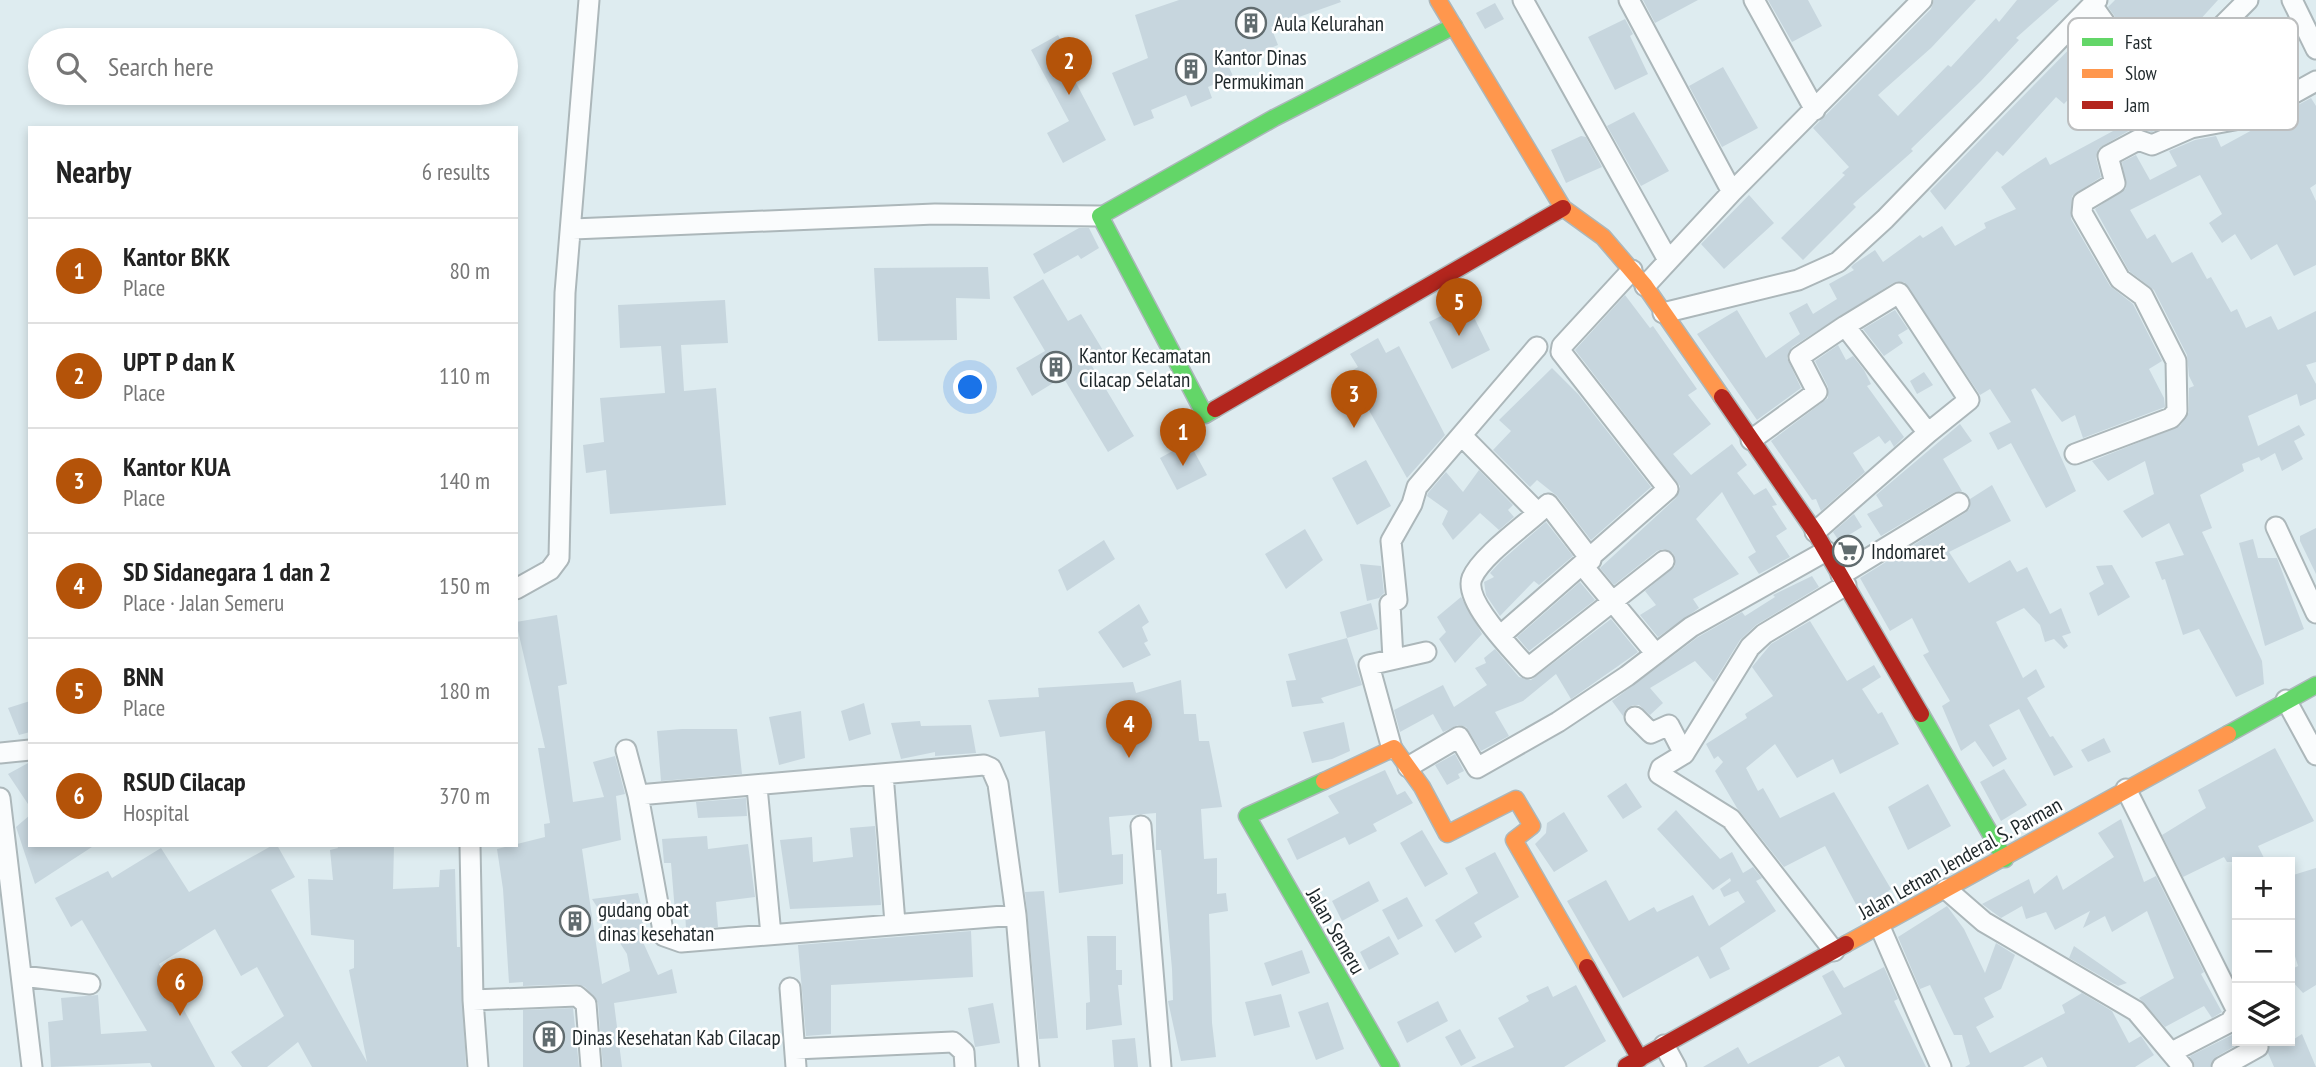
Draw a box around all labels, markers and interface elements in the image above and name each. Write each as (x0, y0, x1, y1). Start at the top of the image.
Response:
building icon: Aula Kelurahan (1234, 6, 1268, 40)
place label: Aula Kelurahan (1274, 10, 1384, 37)
legend (2068, 18, 2298, 130)
search box (28, 28, 518, 105)
text: Fast (2125, 30, 2153, 54)
pin: 2 (1046, 37, 1092, 95)
place label: Kantor Dinas Permukiman (1214, 44, 1307, 95)
icon: search (52, 48, 90, 86)
text: Search here (108, 50, 214, 83)
building icon: Kantor Dinas Permukiman (1174, 52, 1208, 86)
text: Slow (2125, 61, 2158, 85)
text: Jam (2124, 93, 2150, 117)
text: Nearby (56, 152, 131, 191)
text: 6 results (422, 157, 490, 186)
text: Kantor BKK (123, 240, 230, 273)
text: 1 (74, 256, 85, 285)
text: 80 m (449, 256, 490, 285)
text: Place (123, 273, 165, 302)
pin: 5 (1436, 278, 1482, 336)
place label: Kantor Kecamatan Cilacap Selatan (1079, 342, 1211, 393)
text: UPT P dan K (123, 345, 235, 378)
building icon: Kantor Kecamatan Cilacap Selatan (1039, 350, 1073, 384)
text: 2 (74, 361, 85, 390)
text: 110 m (439, 361, 490, 390)
your location (953, 370, 987, 404)
pin: 3 (1331, 370, 1377, 428)
text: Place (123, 378, 165, 407)
pin: 1 (1160, 408, 1206, 466)
text: Kantor KUA (123, 450, 231, 483)
text: 3 (74, 466, 85, 495)
text: 140 m (439, 466, 490, 495)
text: Place (123, 483, 165, 512)
supermarket icon: Indomaret (1831, 534, 1865, 568)
place label: Indomaret (1871, 538, 1946, 565)
text: SD Sidanegara 1 dan 2 (123, 555, 331, 588)
text: 4 (74, 571, 85, 600)
text: 150 m (439, 571, 490, 600)
text: Place · Jalan Semeru (123, 588, 284, 617)
text: BNN (123, 660, 164, 693)
text: 5 (74, 676, 85, 705)
text: 180 m (439, 676, 490, 705)
text: Place (123, 693, 165, 722)
pin: 4 (1106, 700, 1152, 758)
text: RSUD Cilacap (123, 765, 246, 798)
text: 6 (74, 781, 85, 810)
text: 370 m (439, 781, 490, 810)
street label: Jalan Letnan Jenderal S. Parman (1853, 791, 2066, 926)
text: Hospital (123, 798, 189, 827)
map controls (2232, 857, 2295, 1046)
button: + (2232, 857, 2295, 920)
street label: Jalan Semeru (1300, 882, 1372, 979)
place label: gudang obat dinas kesehatan (598, 896, 714, 947)
building icon: gudang obat dinas kesehatan (558, 904, 592, 938)
button: − (2232, 920, 2295, 983)
pin: 6 (157, 958, 203, 1016)
button: layers (2232, 983, 2295, 1046)
building icon: Dinas Kesehatan Kab Cilacap (532, 1020, 566, 1054)
place label: Dinas Kesehatan Kab Cilacap (572, 1024, 781, 1051)

